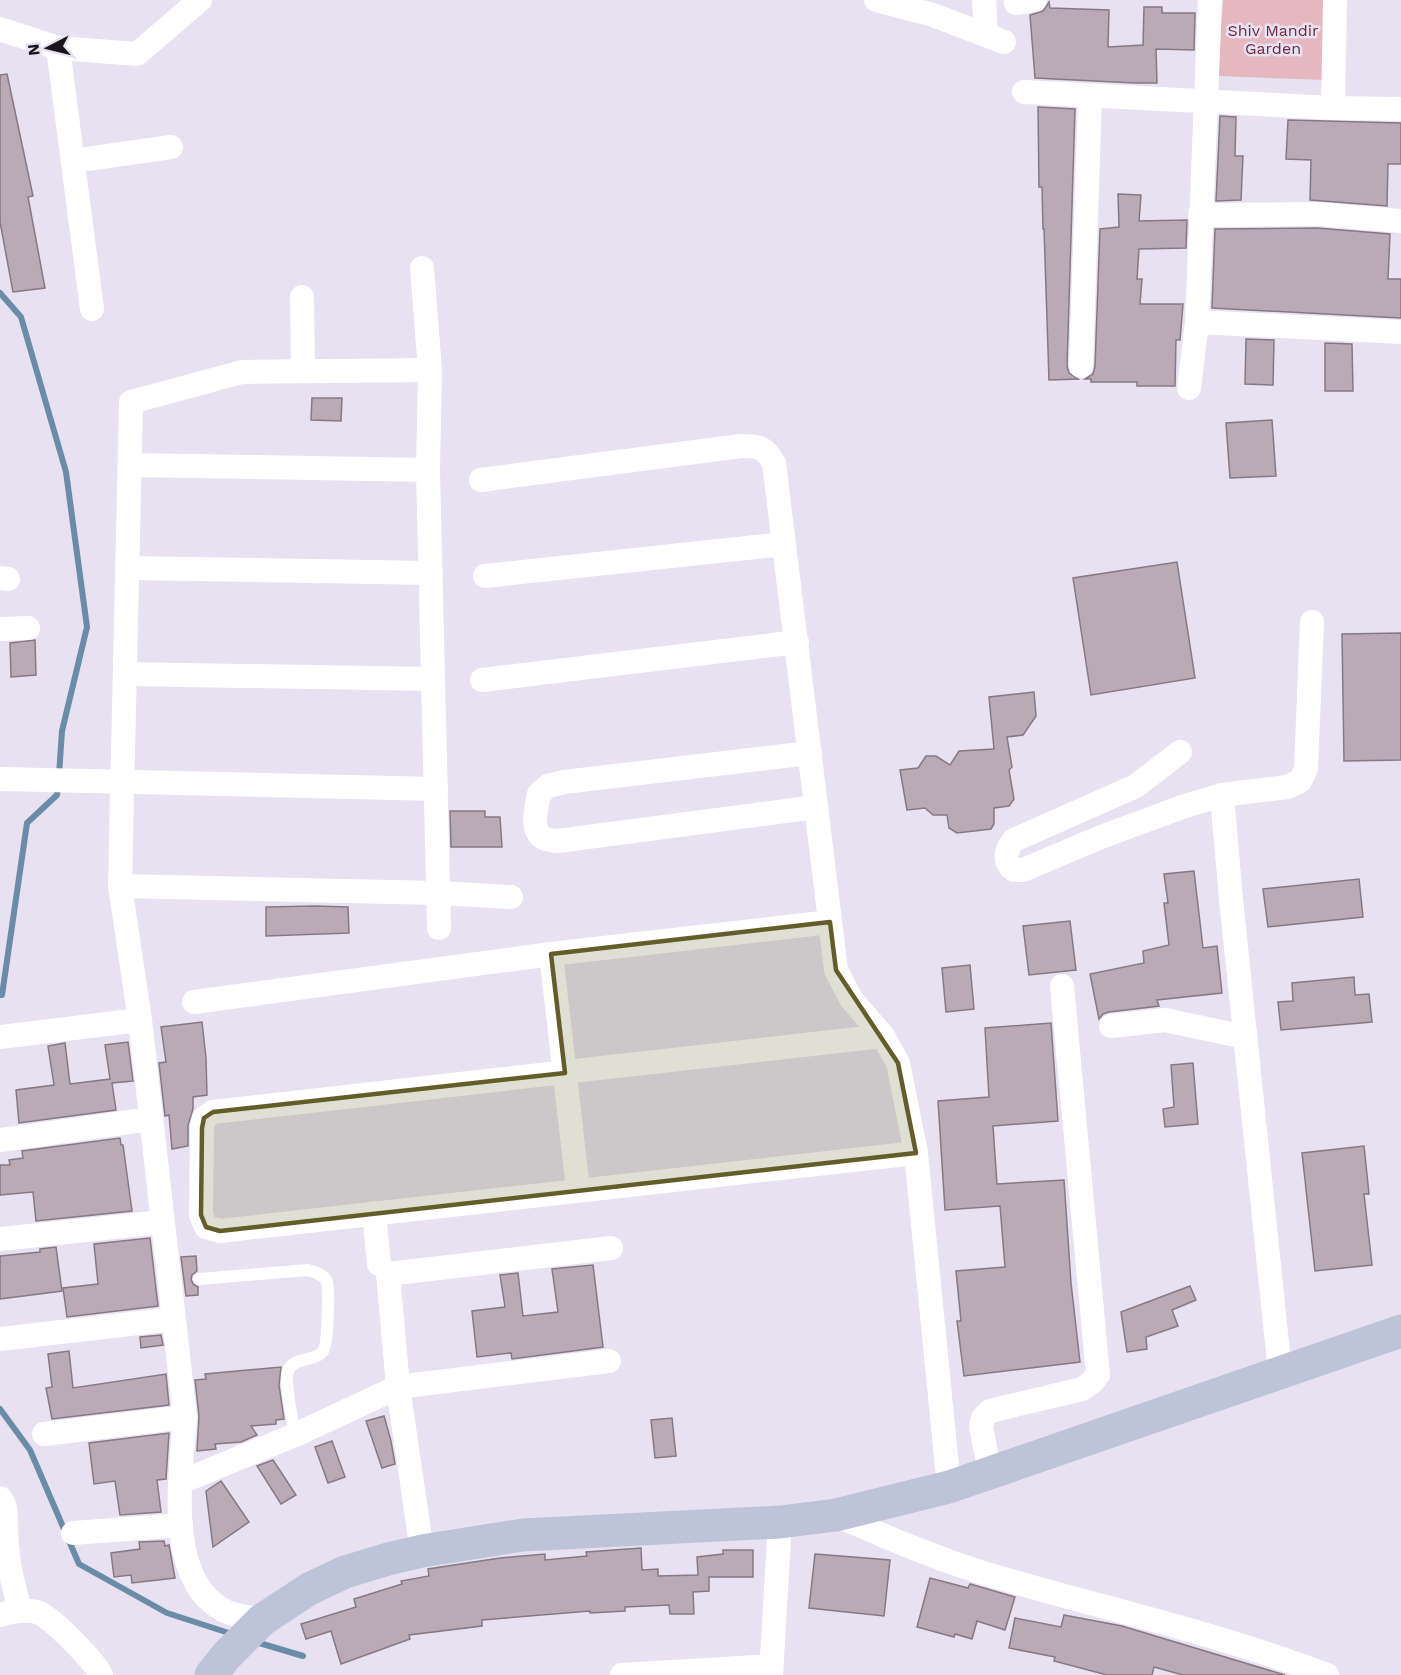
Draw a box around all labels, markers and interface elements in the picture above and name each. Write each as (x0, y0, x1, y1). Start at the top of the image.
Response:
north arrow (18, 18, 78, 78)
park label: Shiv Mandir Garden (1227, 21, 1319, 58)
text: N (23, 43, 44, 57)

